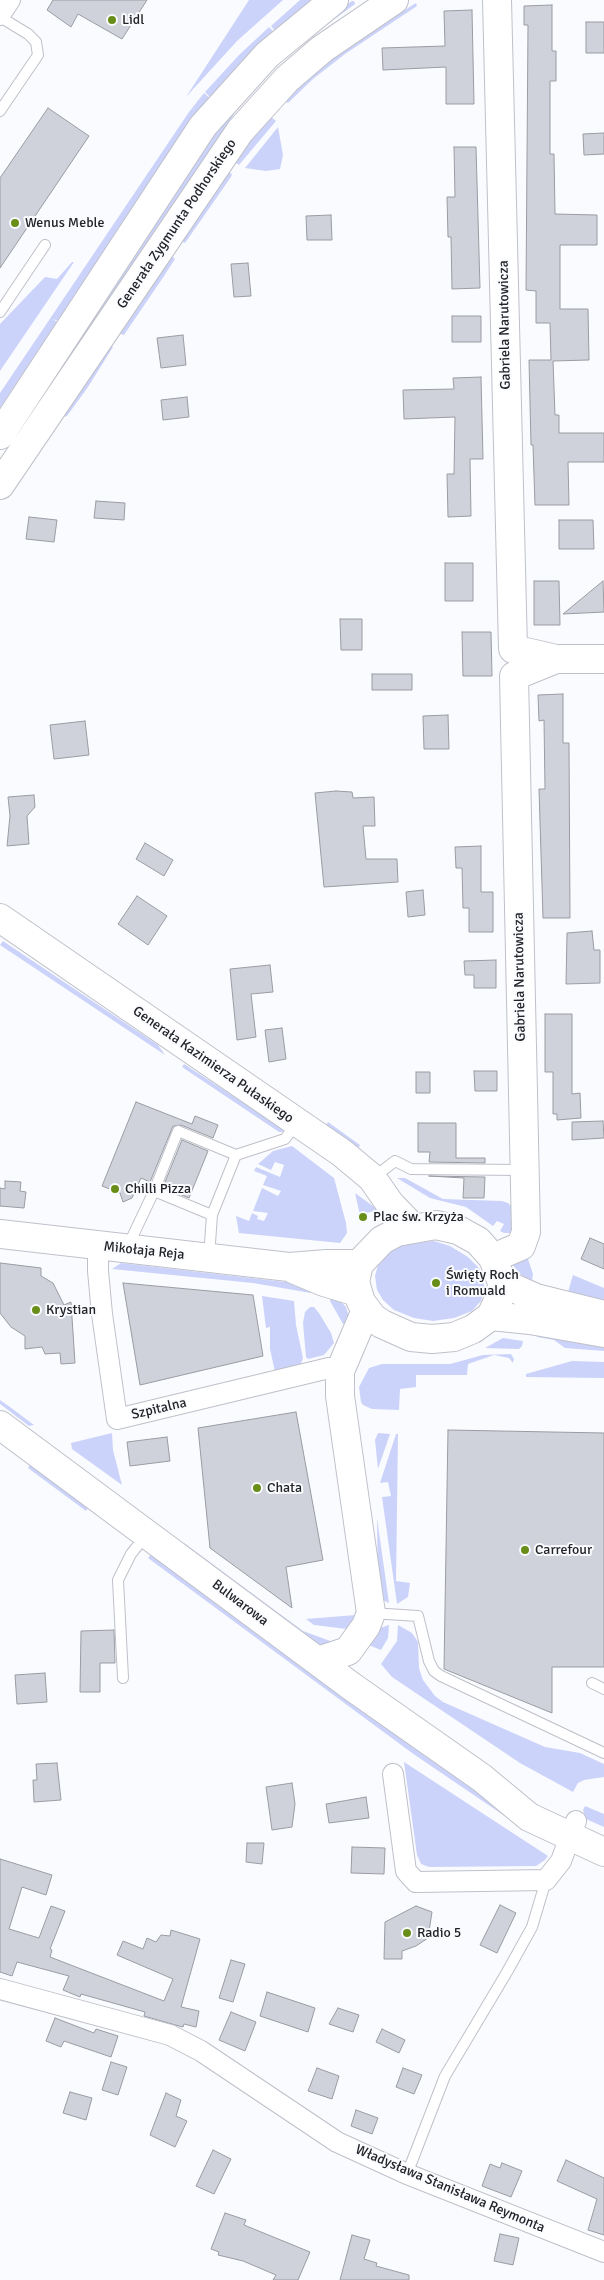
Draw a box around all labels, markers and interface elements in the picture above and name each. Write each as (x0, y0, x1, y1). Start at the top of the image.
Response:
place label: Lidl (122, 12, 144, 28)
marker: Lidl (106, 14, 118, 26)
street label: Generała Zygmunta Podhorskiego (114, 136, 240, 312)
place label: Wenus Meble (25, 215, 105, 231)
marker: Wenus Meble (9, 217, 21, 229)
street label: Gabriela Narutowicza (495, 260, 515, 390)
street label: Gabriela Narutowicza (510, 912, 530, 1042)
street label: Generała Kazimierza Pułaskiego (129, 1003, 297, 1127)
place label: Chilli Pizza (125, 1181, 191, 1197)
marker: Chilli Pizza (109, 1183, 121, 1195)
place label: Plac św. Krzyża (373, 1209, 464, 1225)
marker: Plac św. Krzyża (357, 1211, 369, 1223)
street label: Mikołaja Reja (103, 1238, 185, 1264)
place label: Święty Roch i Romuald (446, 1267, 519, 1300)
marker: Święty Roch i Romuald (430, 1277, 442, 1289)
place label: Krystian (46, 1302, 96, 1318)
marker: Krystian (30, 1304, 42, 1316)
street label: Szpitalna (130, 1395, 188, 1423)
place label: Chata (267, 1480, 302, 1496)
marker: Chata (251, 1482, 263, 1494)
place label: Carrefour (535, 1542, 592, 1558)
marker: Carrefour (519, 1544, 531, 1556)
street label: Bulwarowa (208, 1576, 272, 1630)
place label: Radio 5 (417, 1925, 461, 1941)
marker: Radio 5 (401, 1927, 413, 1939)
street label: Władysława Stanisława Reymonta (353, 2141, 547, 2237)

